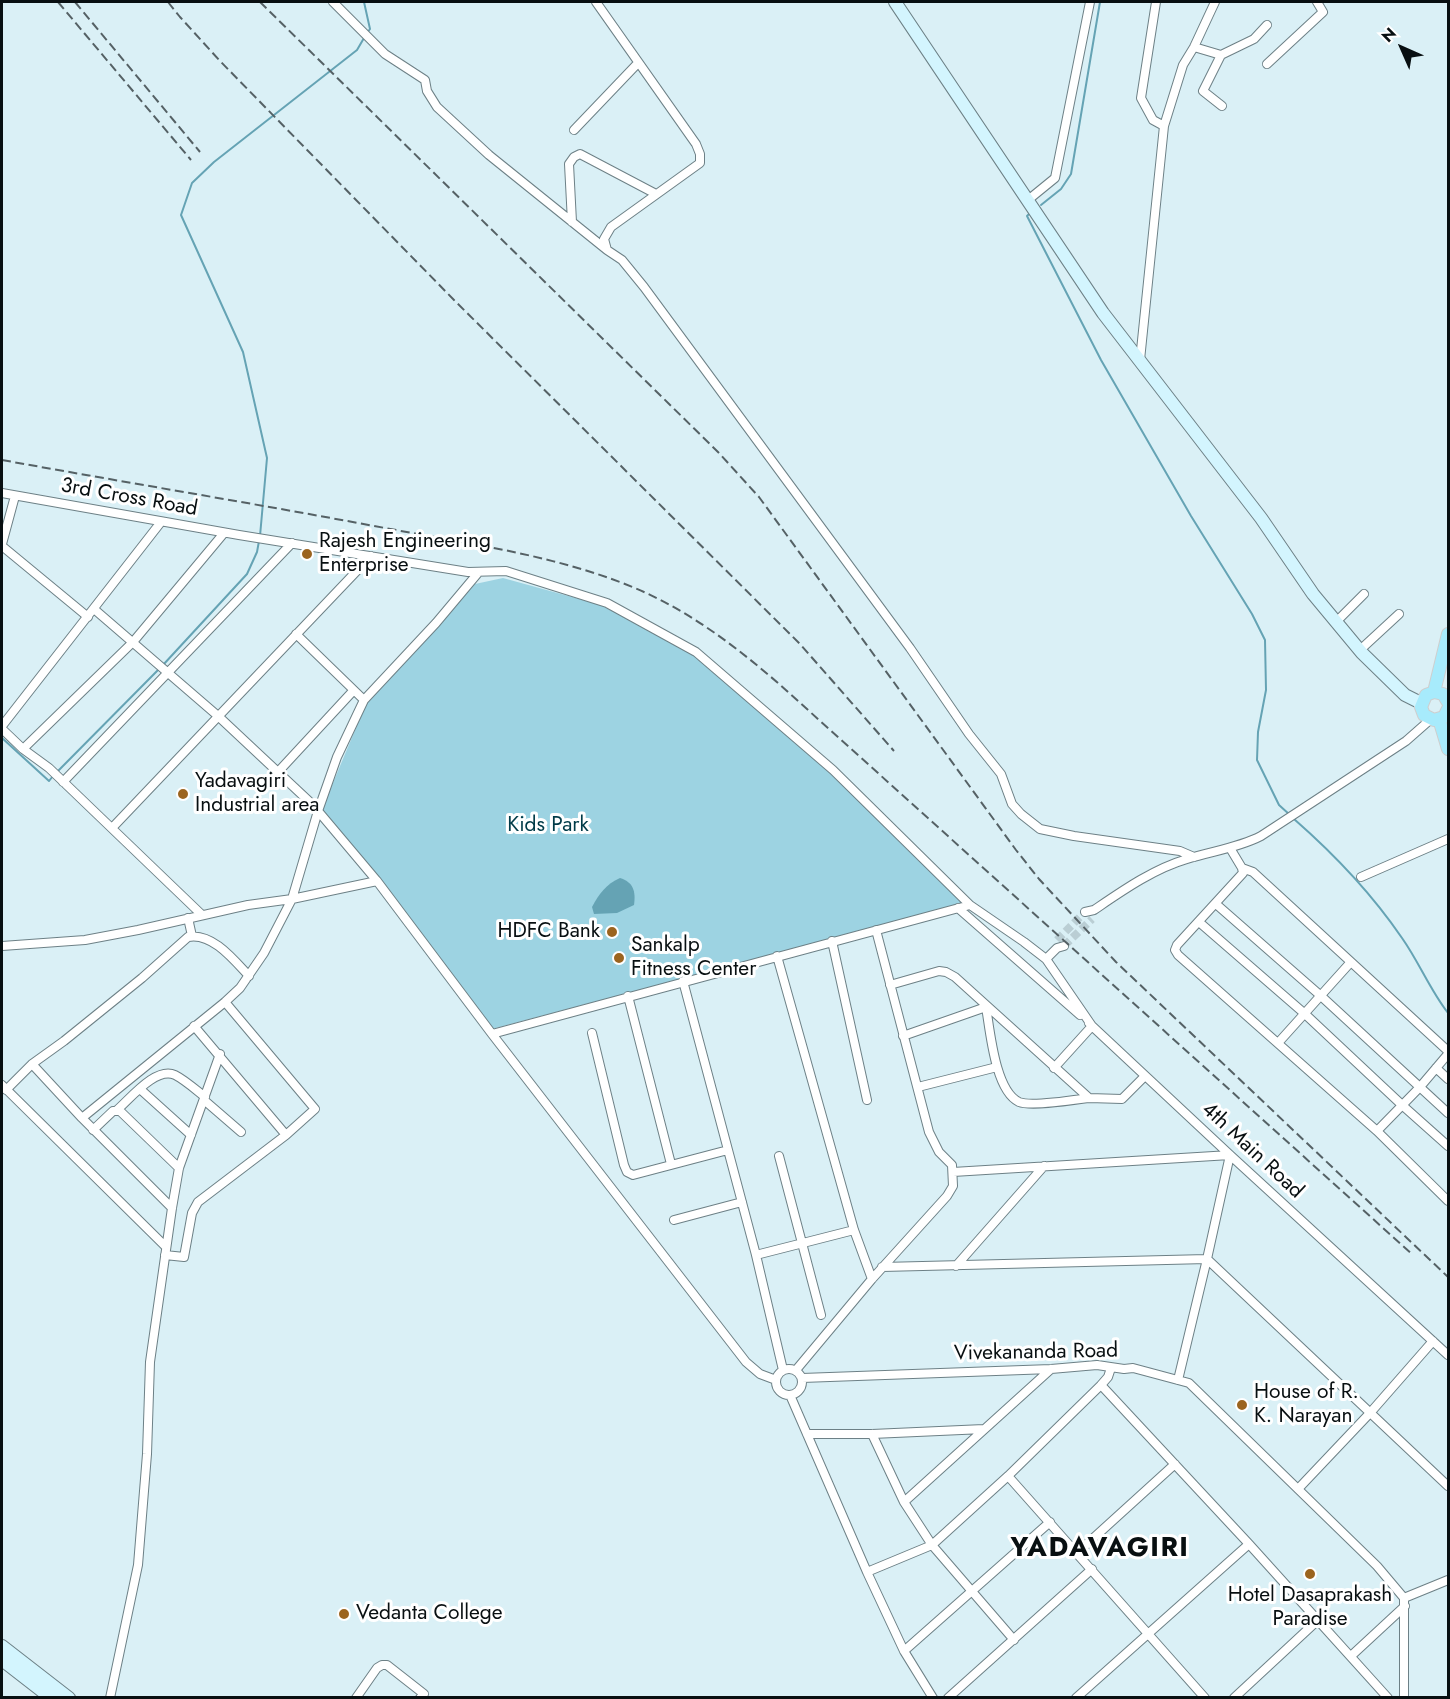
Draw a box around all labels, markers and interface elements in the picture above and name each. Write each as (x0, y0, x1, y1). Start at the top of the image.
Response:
north arrow (1372, 18, 1432, 78)
text: N (1376, 22, 1402, 48)
street label: 3rd Cross Road (59, 474, 199, 522)
place label: Rajesh Engineering Enterprise (319, 529, 491, 579)
marker: Rajesh Engineering Enterprise (300, 547, 314, 561)
place label: Yadavagiri Industrial area (195, 769, 319, 819)
marker: Yadavagiri Industrial area (176, 787, 190, 801)
park label: Kids Park (507, 813, 589, 839)
place label: HDFC Bank (497, 919, 600, 945)
marker: HDFC Bank (605, 925, 619, 939)
place label: Sankalp Fitness Center (631, 933, 756, 983)
marker: Sankalp Fitness Center (612, 951, 626, 965)
street label: 4th Main Road (1196, 1098, 1308, 1204)
street label: Vivekananda Road (954, 1339, 1118, 1367)
place label: House of R. K. Narayan (1254, 1380, 1359, 1430)
marker: House of R. K. Narayan (1235, 1398, 1249, 1412)
district label: YADAVAGIRI (1011, 1533, 1189, 1565)
marker: Hotel Dasaprakash Paradise (1303, 1567, 1317, 1581)
place label: Hotel Dasaprakash Paradise (1228, 1583, 1392, 1633)
place label: Vedanta College (356, 1601, 503, 1627)
marker: Vedanta College (337, 1607, 351, 1621)

